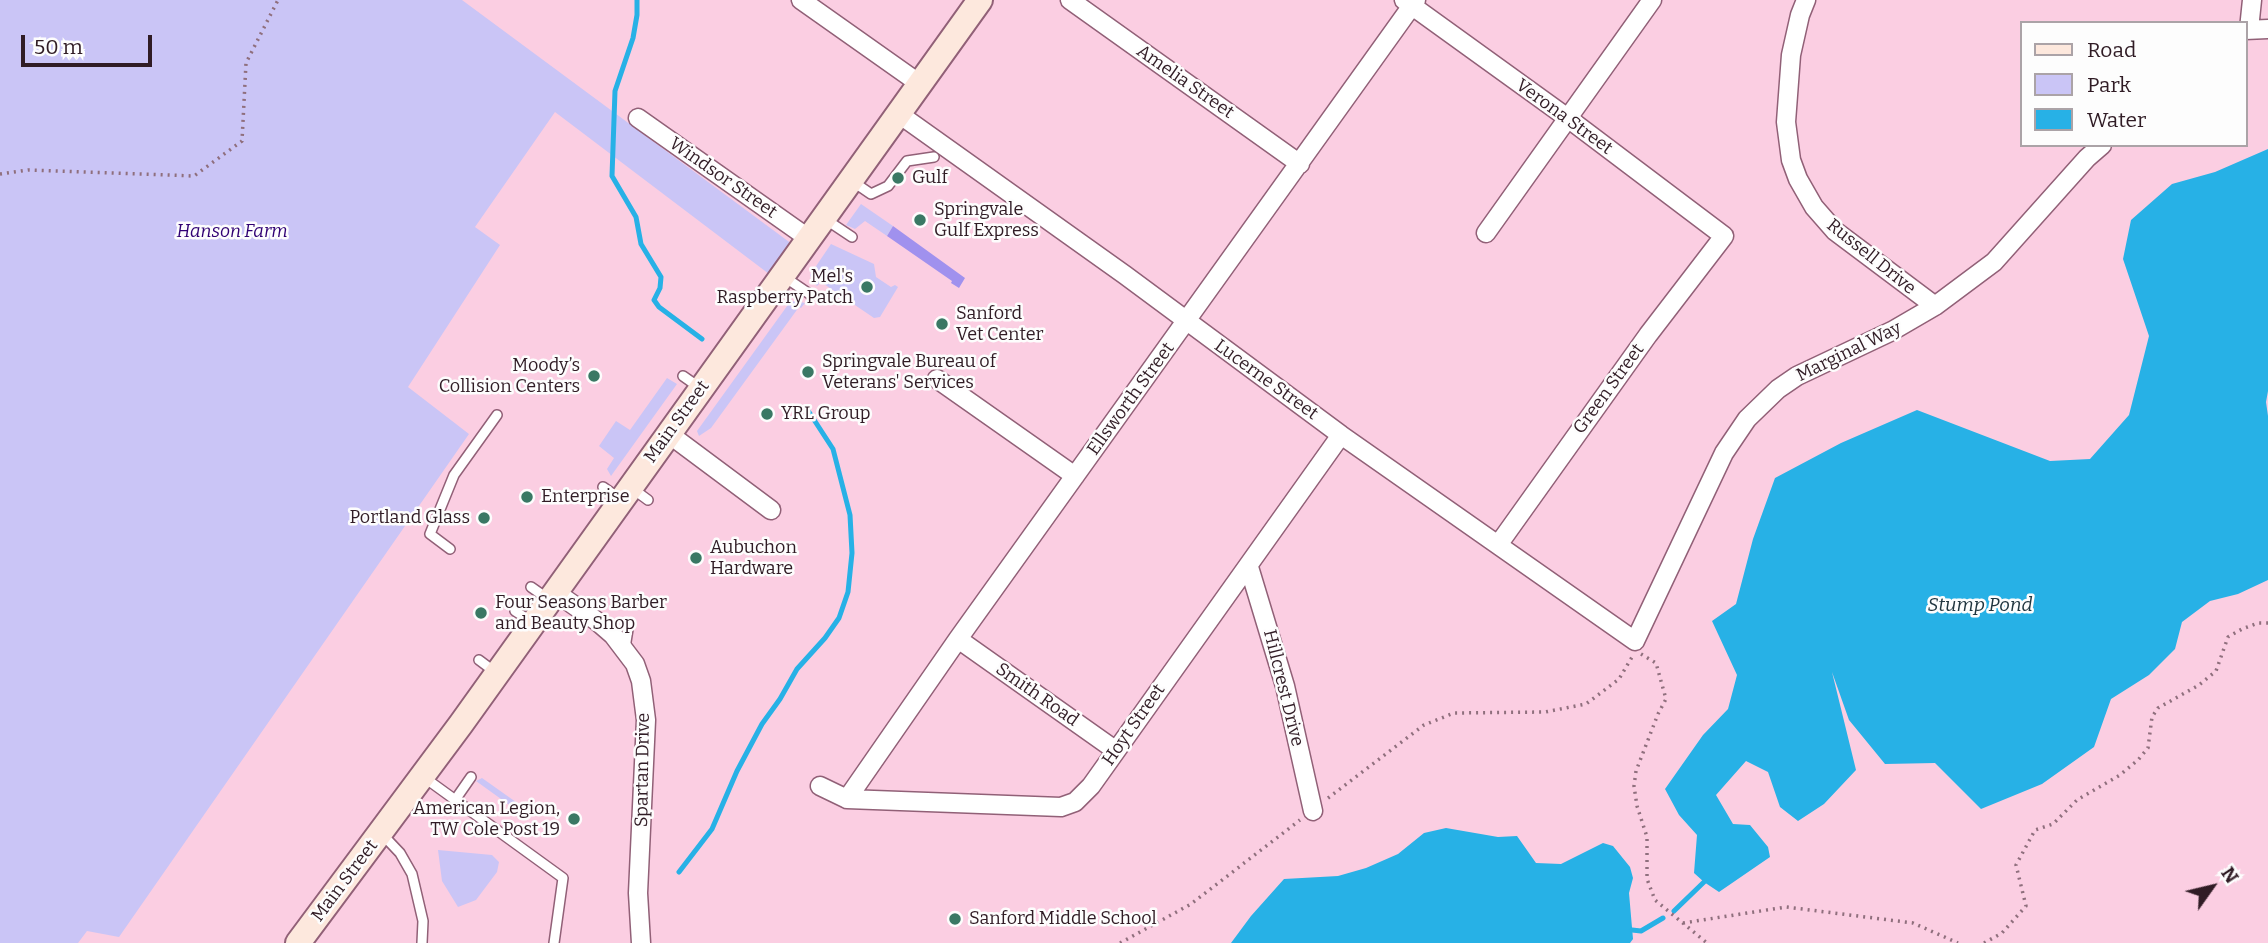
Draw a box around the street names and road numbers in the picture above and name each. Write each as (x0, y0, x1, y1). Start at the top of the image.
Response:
street label: Amelia Street (1132, 40, 1238, 124)
street label: Verona Street (1511, 75, 1617, 159)
street label: Windsor Street (665, 133, 781, 223)
street label: Russell Drive (1822, 215, 1920, 299)
street label: Marginal Way (1793, 317, 1905, 387)
street label: Lucerne Street (1210, 335, 1322, 425)
street label: Ellsworth Street (1083, 338, 1179, 460)
street label: Green Street (1569, 340, 1649, 438)
street label: Main Street (640, 377, 714, 467)
street label: Hillcrest Drive (1258, 627, 1308, 749)
street label: Smith Road (991, 659, 1083, 731)
street label: Hoyt Street (1098, 680, 1170, 770)
street label: Spartan Drive (631, 713, 655, 827)
street label: Main Street (307, 836, 383, 926)

